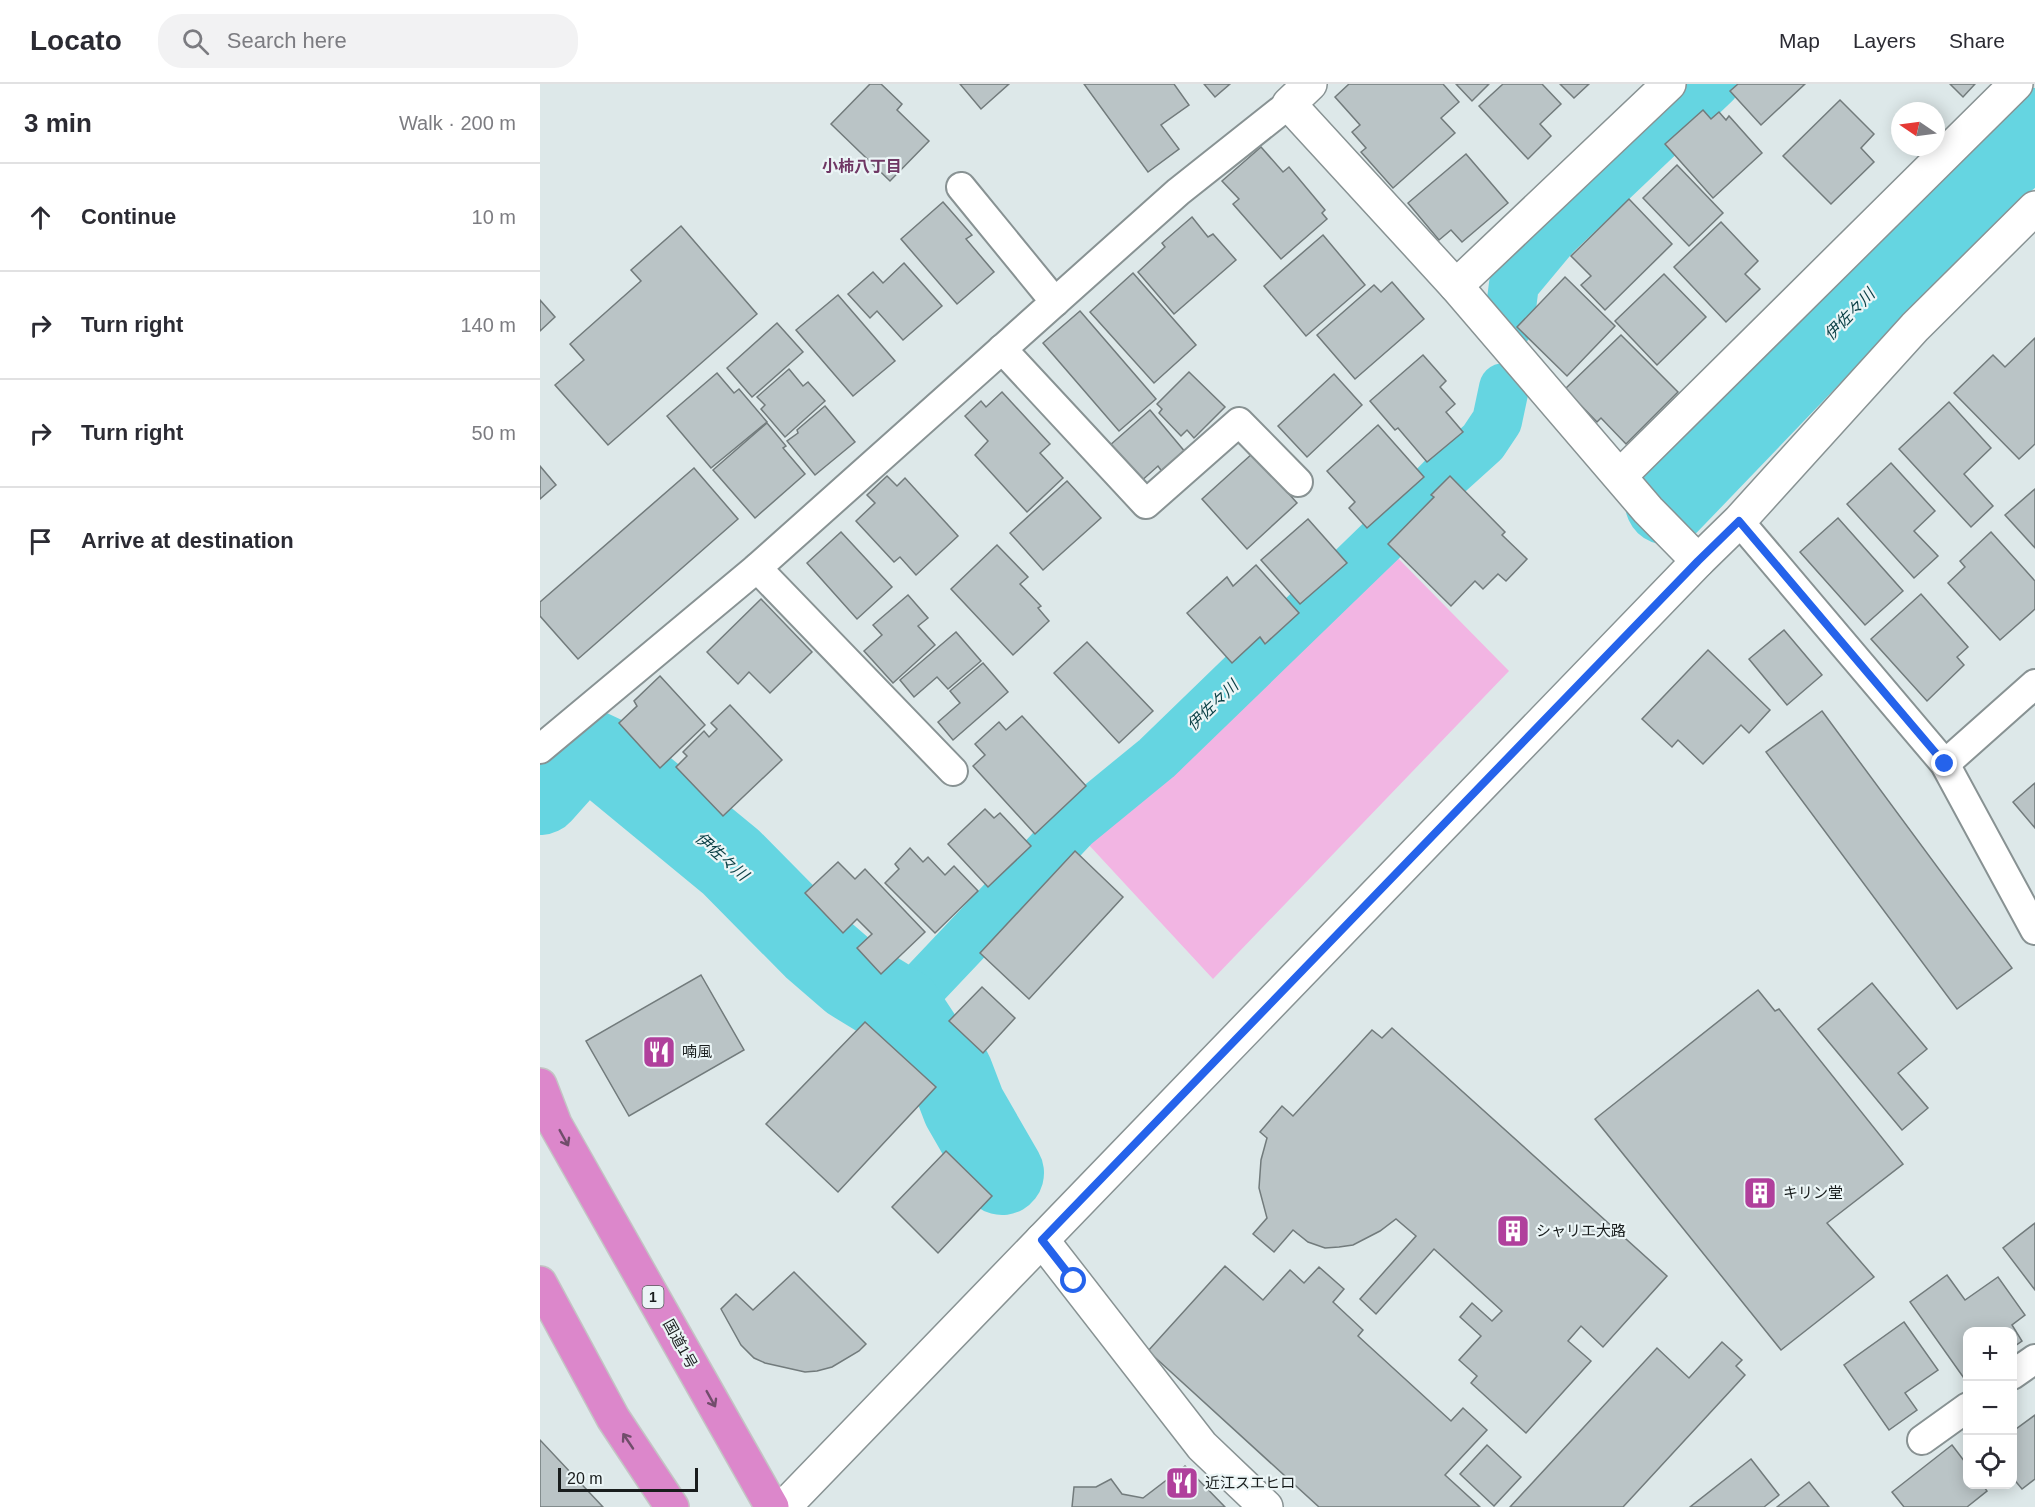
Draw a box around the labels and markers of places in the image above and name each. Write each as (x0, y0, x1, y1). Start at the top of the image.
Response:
restaurant icon: 喃風 (641, 1034, 677, 1070)
place label: 喃風 (682, 1043, 712, 1060)
building icon: キリン堂 (1742, 1175, 1778, 1211)
place label: キリン堂 (1783, 1184, 1843, 1201)
building icon: シャリエ大路 (1495, 1213, 1531, 1249)
place label: シャリエ大路 (1536, 1222, 1626, 1239)
restaurant icon: 近江スエヒロ (1164, 1465, 1200, 1501)
place label: 近江スエヒロ (1205, 1474, 1295, 1491)

